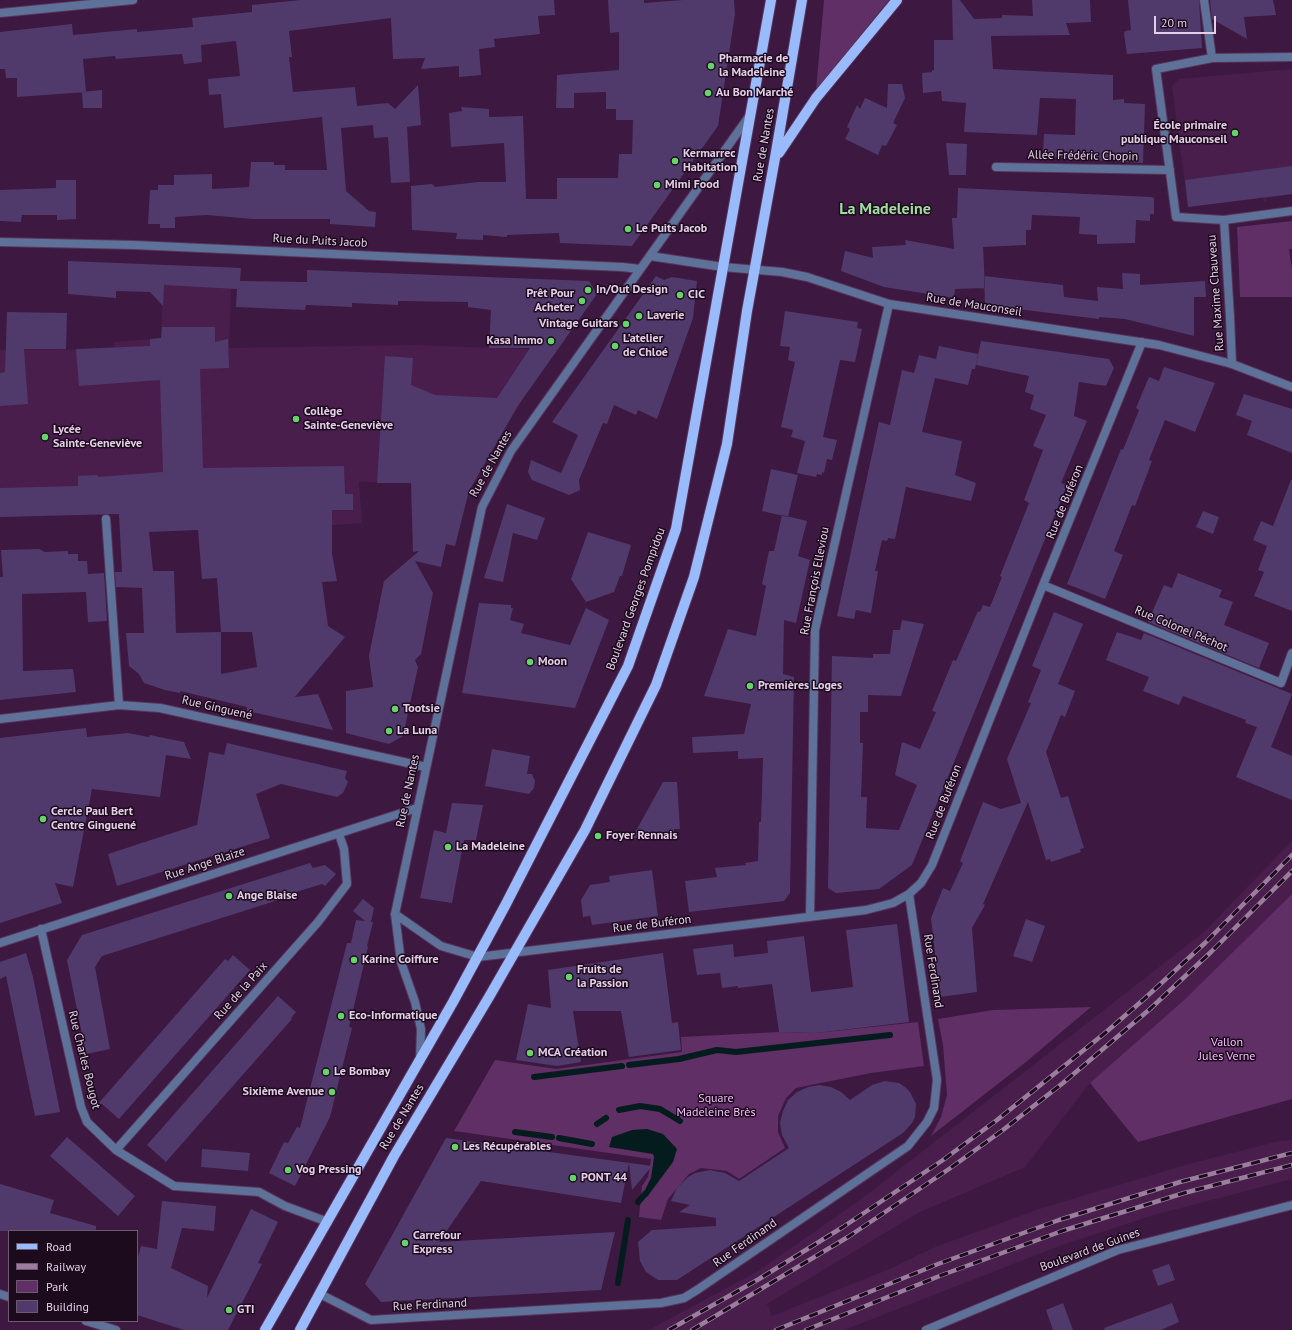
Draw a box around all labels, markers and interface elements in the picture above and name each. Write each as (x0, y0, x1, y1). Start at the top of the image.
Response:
scale bar (1156, 8, 1218, 34)
text: 20 m (1161, 15, 1187, 30)
place label: Pharmacie de la Madeleine (719, 52, 788, 80)
marker: Pharmacie de la Madeleine (706, 61, 716, 71)
place label: Au Bon Marché (716, 86, 793, 100)
marker: Au Bon Marché (703, 88, 713, 98)
street label: Rue de Nantes (750, 107, 778, 183)
place label: École primaire publique Mauconseil (1121, 119, 1227, 147)
marker: École primaire publique Mauconseil (1230, 128, 1240, 138)
place label: Kermarrec Habitation (683, 147, 737, 175)
street label: Allée Frédéric Chopin (1028, 148, 1138, 164)
marker: Kermarrec Habitation (670, 156, 680, 166)
place label: Mimi Food (665, 178, 719, 192)
marker: Mimi Food (652, 180, 662, 190)
district label: La Madeleine (839, 199, 931, 219)
place label: Le Puits Jacob (636, 222, 707, 236)
marker: Le Puits Jacob (623, 224, 633, 234)
street label: Rue du Puits Jacob (272, 231, 368, 251)
street label: Rue Maxime Chauveau (1205, 234, 1227, 352)
place label: In/Out Design (596, 283, 668, 297)
marker: In/Out Design (583, 285, 593, 295)
place label: Prêt Pour Acheter (526, 287, 574, 315)
place label: CIC (688, 288, 705, 302)
marker: CIC (675, 290, 685, 300)
street label: Rue de Mauconseil (925, 290, 1023, 320)
marker: Prêt Pour Acheter (577, 296, 587, 306)
place label: Laverie (647, 309, 684, 323)
marker: Laverie (634, 311, 644, 321)
place label: Vintage Guitars (539, 317, 618, 331)
marker: Vintage Guitars (621, 319, 631, 329)
place label: L'atelier de Chloé (623, 332, 668, 360)
place label: Kasa Immo (487, 334, 543, 348)
marker: Kasa Immo (546, 336, 556, 346)
marker: L'atelier de Chloé (610, 341, 620, 351)
place label: Collège Sainte-Geneviève (304, 405, 393, 433)
marker: Collège Sainte-Geneviève (291, 414, 301, 424)
place label: Lycée Sainte-Geneviève (53, 423, 142, 451)
street label: Rue de Nantes (467, 428, 515, 500)
marker: Lycée Sainte-Geneviève (40, 432, 50, 442)
street label: Rue de Buféron (1044, 463, 1086, 541)
street label: Boulevard Georges Pompidou (603, 526, 669, 672)
street label: Rue François Elleviou (797, 526, 833, 636)
street label: Rue Colonel Péchot (1132, 603, 1230, 655)
place label: Moon (538, 655, 567, 669)
marker: Moon (525, 657, 535, 667)
place label: Premières Loges (758, 679, 842, 693)
marker: Premières Loges (745, 681, 755, 691)
street label: Rue Ginguené (181, 693, 253, 723)
place label: Tootsie (403, 702, 440, 716)
marker: Tootsie (390, 704, 400, 714)
place label: La Luna (397, 724, 437, 738)
marker: La Luna (384, 726, 394, 736)
street label: Rue de Nantes (393, 753, 423, 829)
street label: Rue de Buféron (923, 763, 965, 841)
place label: Cercle Paul Bert Centre Ginguené (51, 805, 136, 833)
marker: Cercle Paul Bert Centre Ginguené (38, 814, 48, 824)
place label: Foyer Rennais (606, 829, 677, 843)
marker: Foyer Rennais (593, 831, 603, 841)
place label: La Madeleine (456, 840, 525, 854)
marker: La Madeleine (443, 842, 453, 852)
street label: Rue Ange Blaize (163, 844, 247, 884)
place label: Ange Blaise (237, 889, 297, 903)
marker: Ange Blaise (224, 891, 234, 901)
street label: Rue de Buféron (612, 912, 692, 936)
street label: Rue Ferdinand (920, 933, 946, 1009)
place label: Karine Coiffure (362, 953, 439, 967)
marker: Karine Coiffure (349, 955, 359, 965)
street label: Rue de la Paix (211, 959, 271, 1023)
place label: Fruits de la Passion (577, 963, 628, 991)
marker: Fruits de la Passion (564, 972, 574, 982)
street label: Rue Charles Bougot (65, 1009, 103, 1111)
place label: Eco-Informatique (349, 1009, 437, 1023)
marker: Eco-Informatique (336, 1011, 346, 1021)
park label: Vallon Jules Verne (1199, 1036, 1255, 1064)
place label: MCA Création (538, 1046, 607, 1060)
marker: MCA Création (525, 1048, 535, 1058)
place label: Le Bombay (334, 1065, 390, 1079)
marker: Le Bombay (321, 1067, 331, 1077)
street label: Rue de Nantes (377, 1081, 427, 1153)
place label: Sixième Avenue (243, 1085, 324, 1099)
marker: Sixième Avenue (327, 1087, 337, 1097)
park label: Square Madeleine Brès (677, 1092, 755, 1120)
place label: Les Récupérables (463, 1140, 551, 1154)
marker: Les Récupérables (450, 1142, 460, 1152)
place label: Vog Pressing (296, 1163, 361, 1177)
marker: Vog Pressing (283, 1165, 293, 1175)
place label: PONT 44 (581, 1171, 627, 1185)
marker: PONT 44 (568, 1173, 578, 1183)
street label: Rue Ferdinand (710, 1216, 780, 1270)
street label: Boulevard de Guines (1038, 1225, 1142, 1275)
place label: Carrefour Express (413, 1229, 461, 1257)
legend (8, 1230, 138, 1322)
marker: Carrefour Express (400, 1238, 410, 1248)
text: Road (46, 1239, 71, 1254)
text: Railway (46, 1259, 86, 1274)
text: Park (46, 1279, 68, 1294)
street label: Rue Ferdinand (392, 1296, 468, 1314)
text: Building (46, 1299, 89, 1314)
place label: GTI (237, 1303, 255, 1317)
marker: GTI (224, 1305, 234, 1315)

